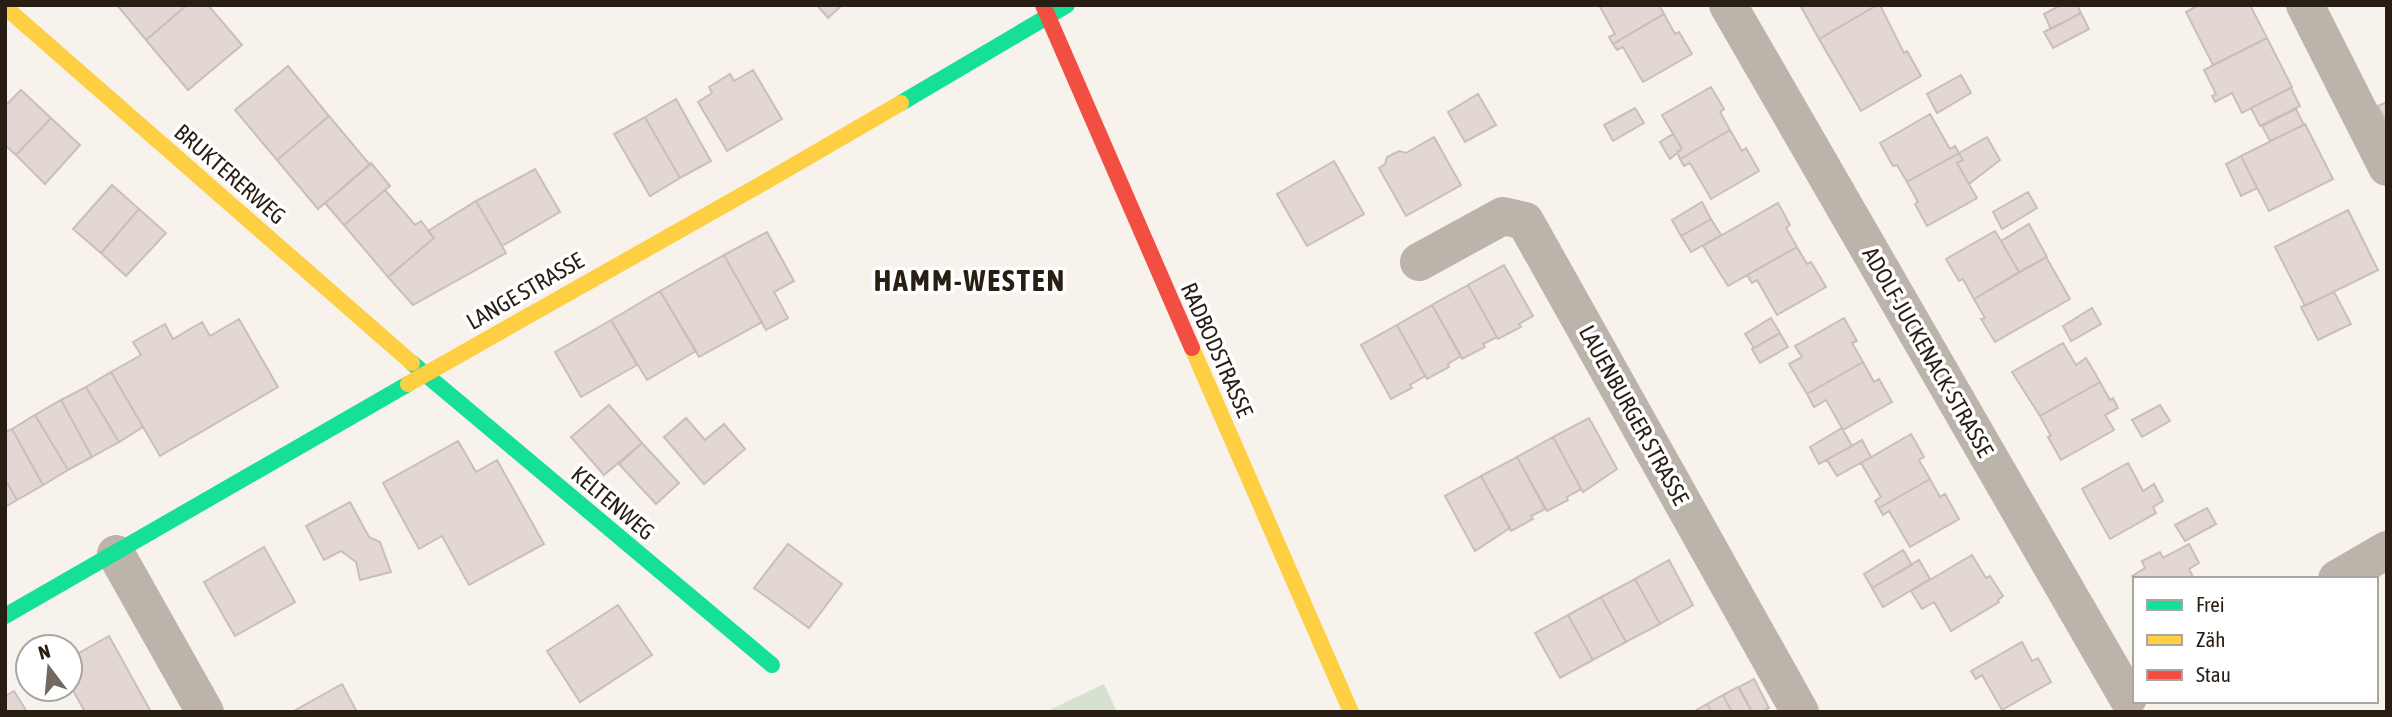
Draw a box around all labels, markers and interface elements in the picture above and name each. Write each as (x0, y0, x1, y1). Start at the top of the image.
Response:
street label: BRUKTERERWEG (169, 119, 291, 229)
street label: ADOLF-JUCKENACK-STRASSE (1857, 243, 1999, 462)
street label: LANGE STRASSE (462, 247, 588, 335)
district label: HAMM-WESTEN (874, 263, 1066, 297)
street label: RADBODSTRASSE (1176, 279, 1258, 421)
street label: LAUENBURGER STRASSE (1574, 321, 1694, 509)
street label: KELTENWEG (566, 461, 660, 545)
legend (2133, 577, 2378, 703)
text: Frei (2196, 592, 2225, 616)
text: Zäh (2196, 627, 2225, 651)
north arrow (14, 633, 84, 703)
text: N (36, 640, 53, 664)
text: Stau (2196, 662, 2231, 686)

